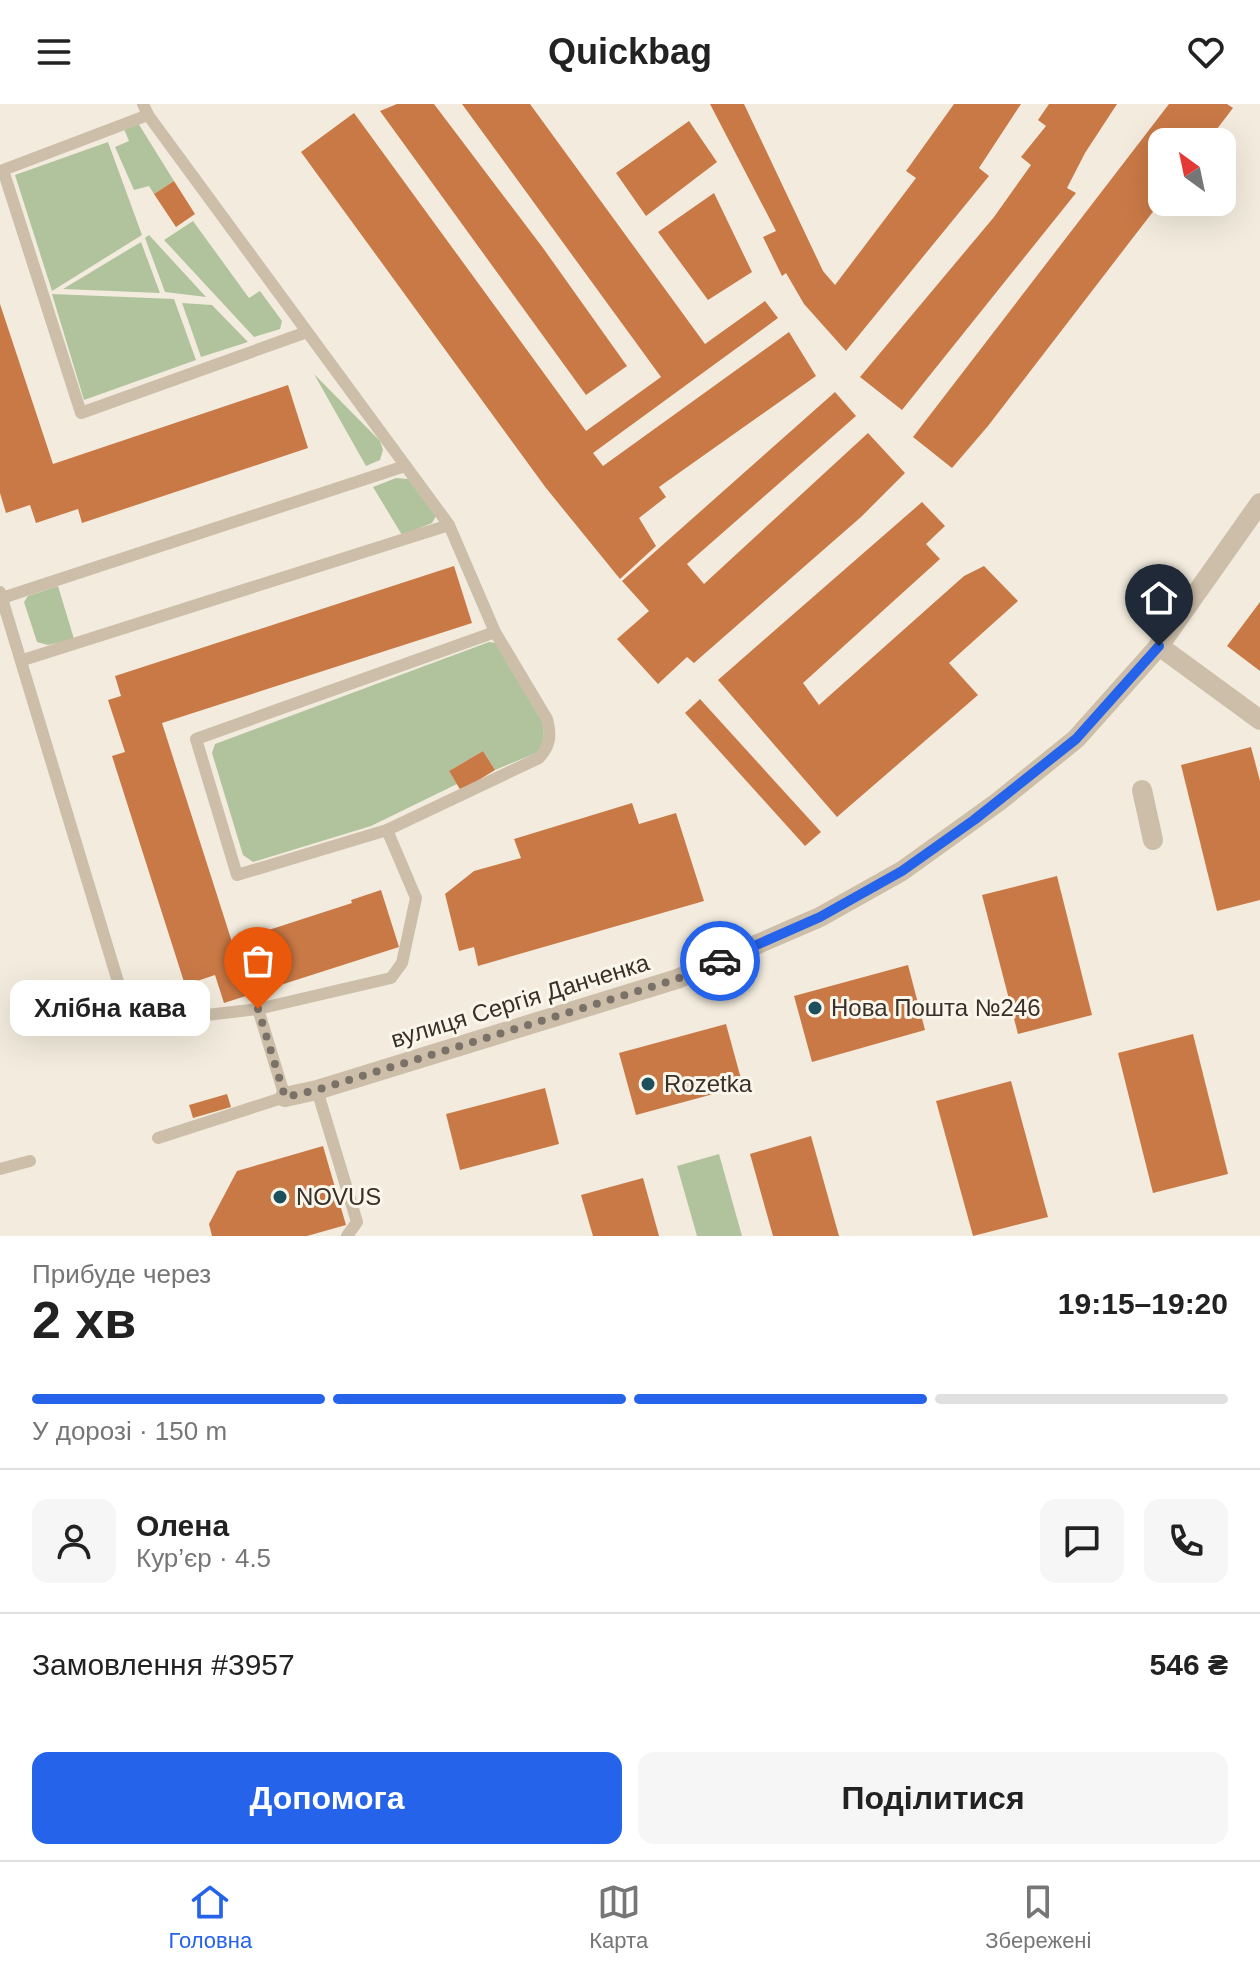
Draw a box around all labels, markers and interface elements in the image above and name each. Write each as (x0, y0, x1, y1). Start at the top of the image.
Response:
icon: menu (32, 30, 76, 74)
icon: heart (1184, 30, 1228, 74)
text: Quickbag (548, 31, 712, 72)
north arrow (1148, 128, 1236, 216)
map controls (1148, 128, 1236, 216)
pin (1125, 564, 1193, 646)
icon: home (1137, 576, 1181, 620)
courier (680, 921, 760, 1001)
pin (224, 927, 292, 1009)
icon: bag (236, 939, 280, 983)
icon: car (698, 939, 742, 983)
street label: вулиця Сергія Данченка (387, 948, 653, 1053)
callout: Хлібна кава (10, 981, 210, 1037)
text: Хлібна кава (34, 993, 186, 1023)
place label: Нова Пошта №246 (831, 994, 1041, 1021)
marker: Нова Пошта №246 (806, 999, 824, 1017)
place label: Rozetka (664, 1070, 753, 1097)
marker: Rozetka (639, 1075, 657, 1093)
place label: NOVUS (296, 1183, 381, 1210)
marker: NOVUS (271, 1188, 289, 1206)
text: Прибуде через (32, 1259, 211, 1289)
text: 19:15–19:20 (1058, 1287, 1228, 1320)
text: 2 хв (32, 1291, 136, 1349)
text: У дорозі · 150 m (32, 1416, 227, 1446)
button: person (32, 1499, 116, 1583)
button: chat (1040, 1499, 1124, 1583)
button: phone (1144, 1499, 1228, 1583)
text: Олена (136, 1509, 229, 1542)
text: Кур’єр · 4.5 (136, 1543, 271, 1573)
text: Замовлення #3957 (32, 1648, 295, 1681)
text: 546 ₴ (1150, 1648, 1228, 1681)
button: Допомога (32, 1752, 622, 1844)
button: Поділитися (638, 1752, 1228, 1844)
tab: Головна (169, 1880, 252, 1954)
tab: Карта (589, 1880, 648, 1954)
tab: Збережені (985, 1880, 1091, 1954)

